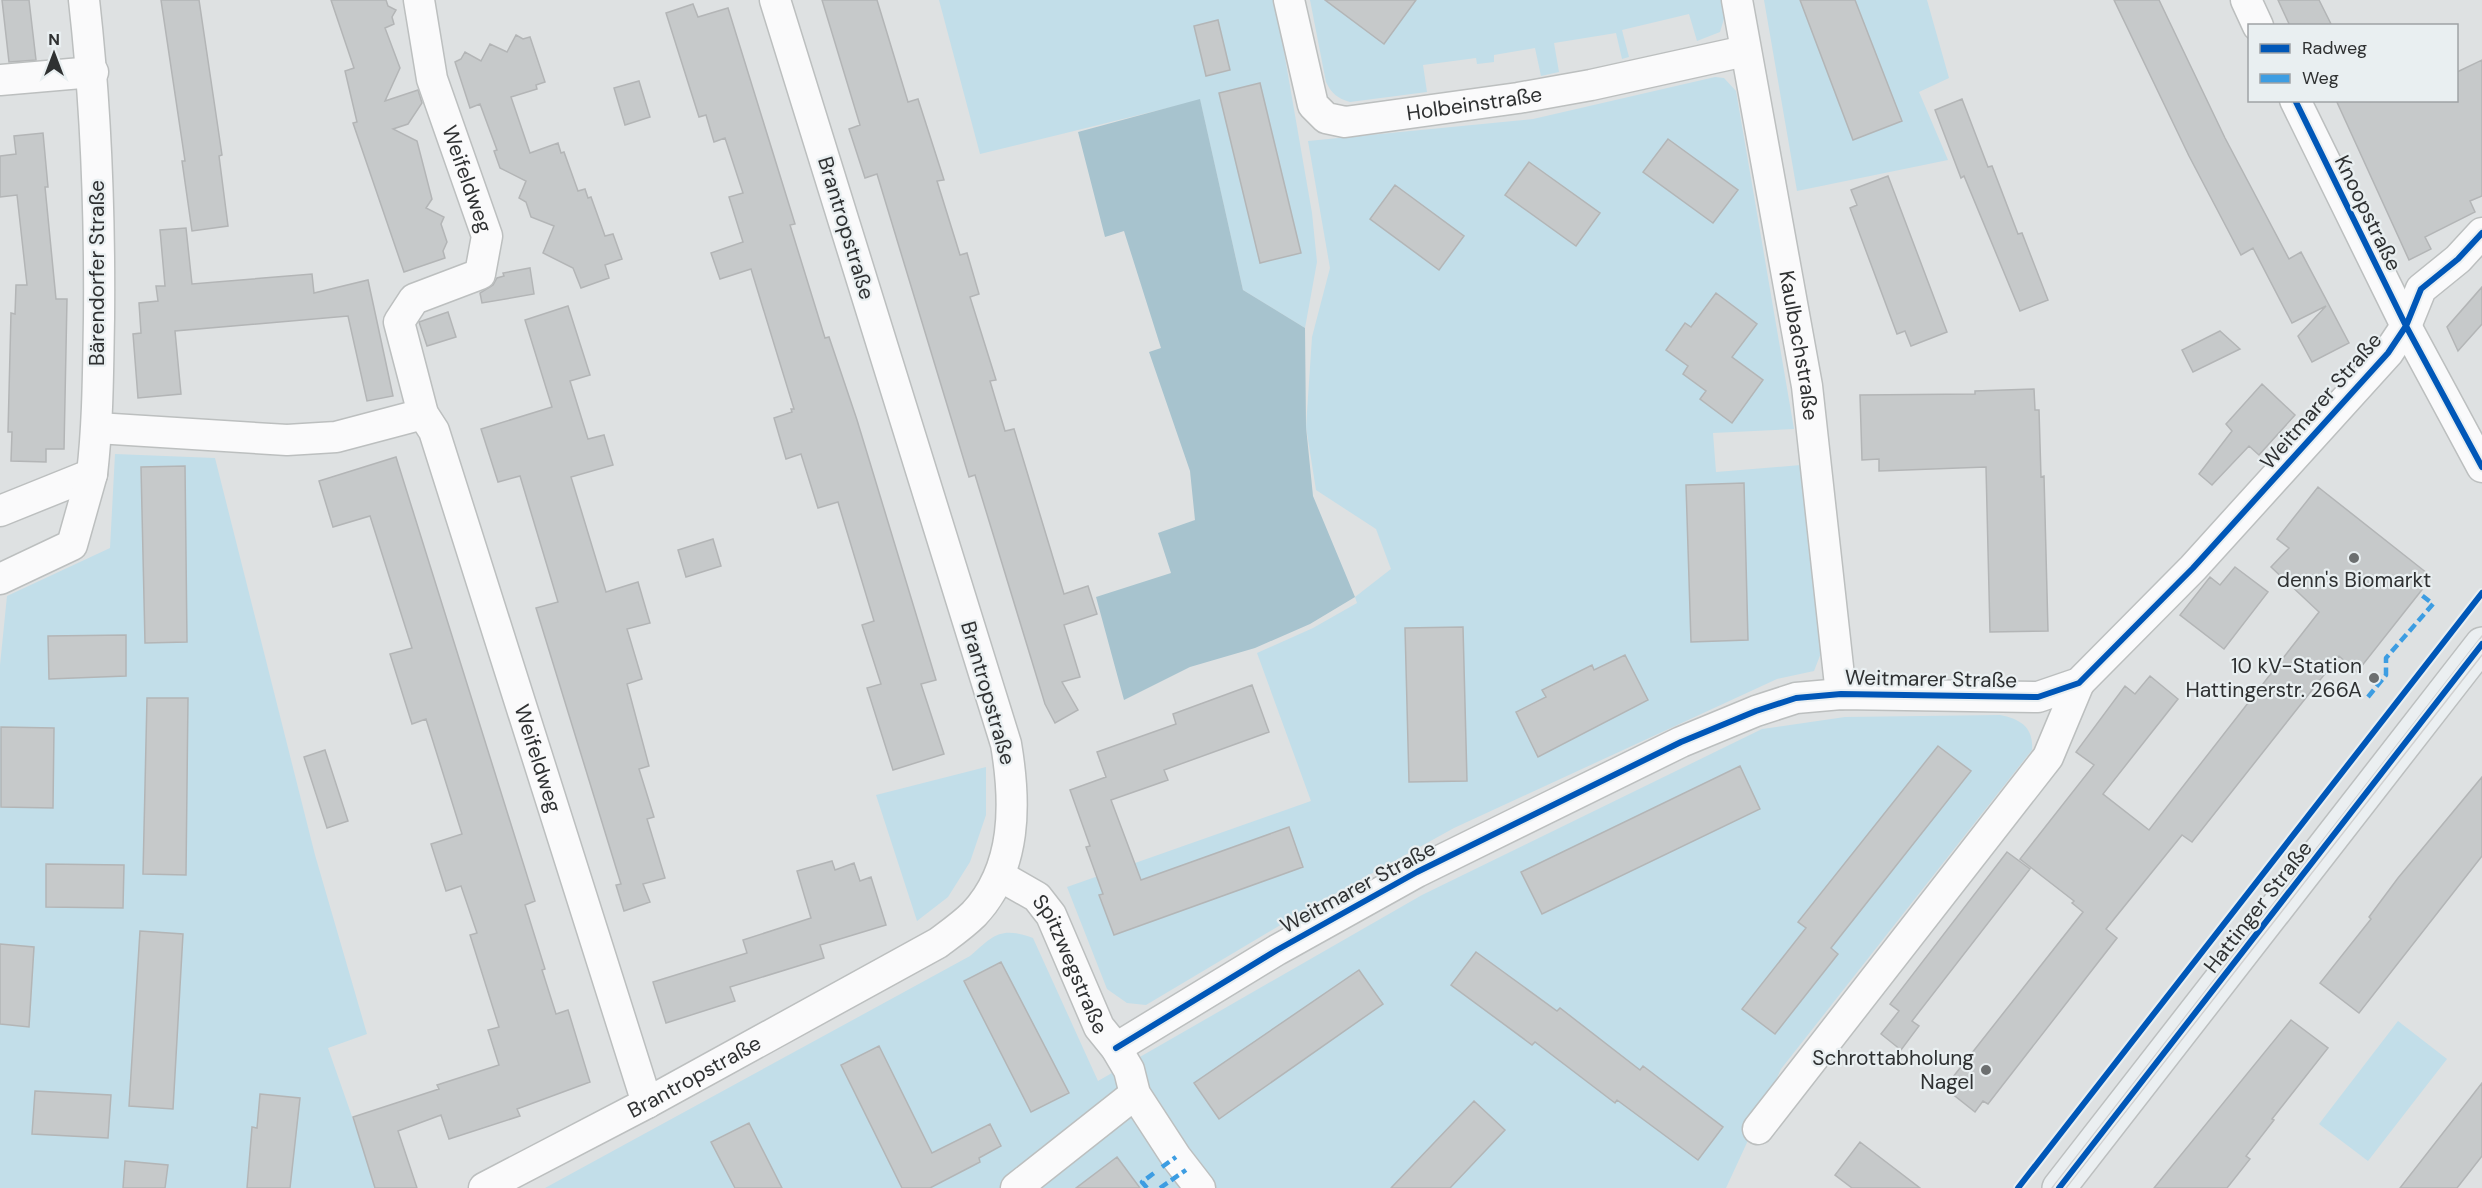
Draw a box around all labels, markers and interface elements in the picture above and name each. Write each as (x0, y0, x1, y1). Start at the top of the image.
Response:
north arrow (24, 24, 84, 84)
legend (2248, 24, 2458, 102)
text: N (48, 29, 60, 50)
text: Radweg (2302, 36, 2367, 60)
text: Weg (2302, 66, 2339, 90)
street label: Holbeinstraße (1405, 80, 1544, 127)
street label: Weifeldweg (435, 122, 499, 237)
street label: Knoopstraße (2328, 151, 2408, 276)
street label: Brantropstraße (811, 153, 881, 303)
street label: Bärendorfer Straße (83, 180, 111, 366)
street label: Kaulbachstraße (1772, 268, 1825, 422)
street label: Weitmarer Straße (2254, 327, 2388, 475)
marker: denn's Biomarkt (2347, 551, 2361, 565)
place label: denn's Biomarkt (2277, 566, 2431, 594)
street label: Brantropstraße (954, 618, 1022, 768)
place label: 10 kV-Station Hattingerstr. 266A (2185, 652, 2362, 704)
street label: Weitmarer Straße (1845, 663, 2017, 695)
marker: 10 kV-Station Hattingerstr. 266A (2367, 671, 2381, 685)
street label: Weifeldweg (508, 701, 568, 816)
street label: Weitmarer Straße (1275, 834, 1441, 940)
street label: Hattinger Straße (2197, 835, 2319, 979)
street label: Spitzwegstraße (1026, 889, 1114, 1041)
street label: Brantropstraße (623, 1029, 766, 1125)
place label: Schrottabholung Nagel (1812, 1044, 1974, 1096)
marker: Schrottabholung Nagel (1979, 1063, 1993, 1077)

